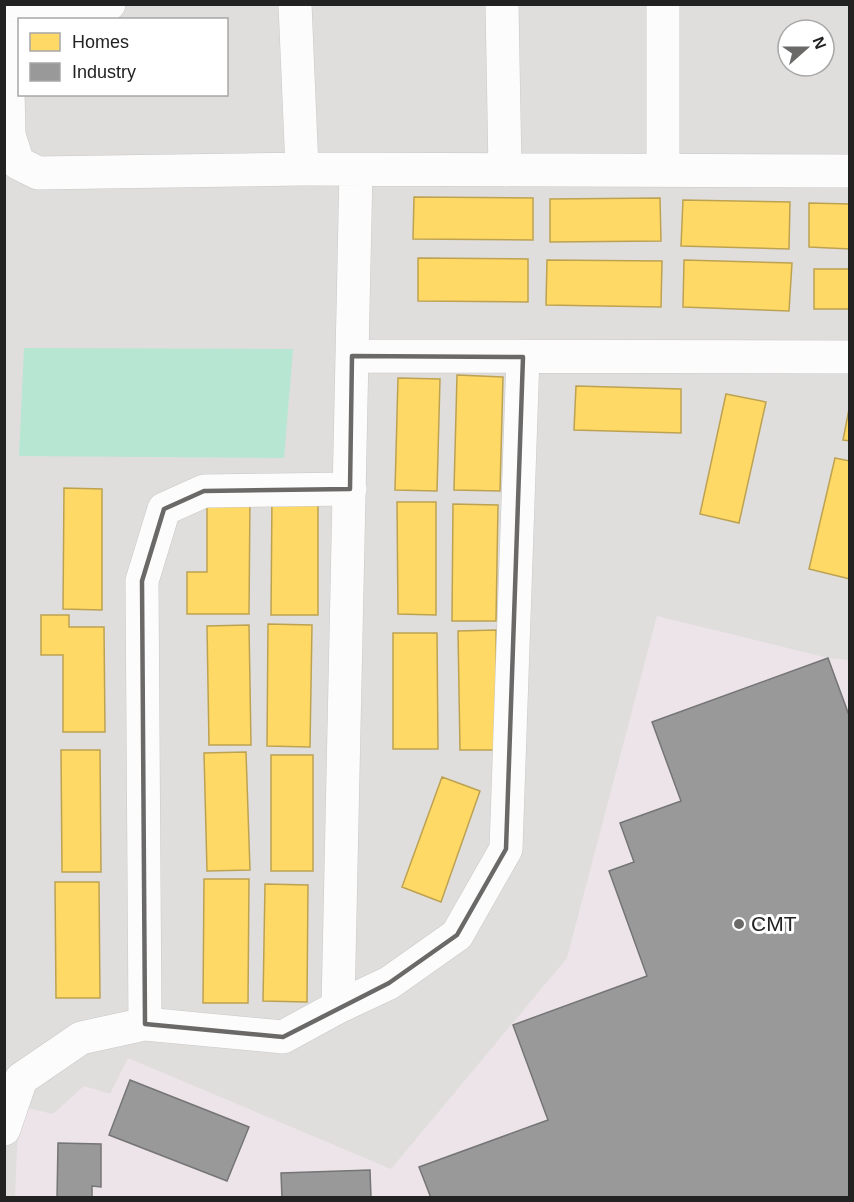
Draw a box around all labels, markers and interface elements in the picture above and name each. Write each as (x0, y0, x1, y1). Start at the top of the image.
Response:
legend (18, 18, 228, 96)
north arrow (776, 18, 836, 78)
text: Homes (72, 32, 129, 52)
text: N (810, 34, 830, 51)
text: Industry (72, 62, 136, 82)
place label: CMT (751, 912, 797, 935)
marker: CMT (732, 917, 746, 931)

